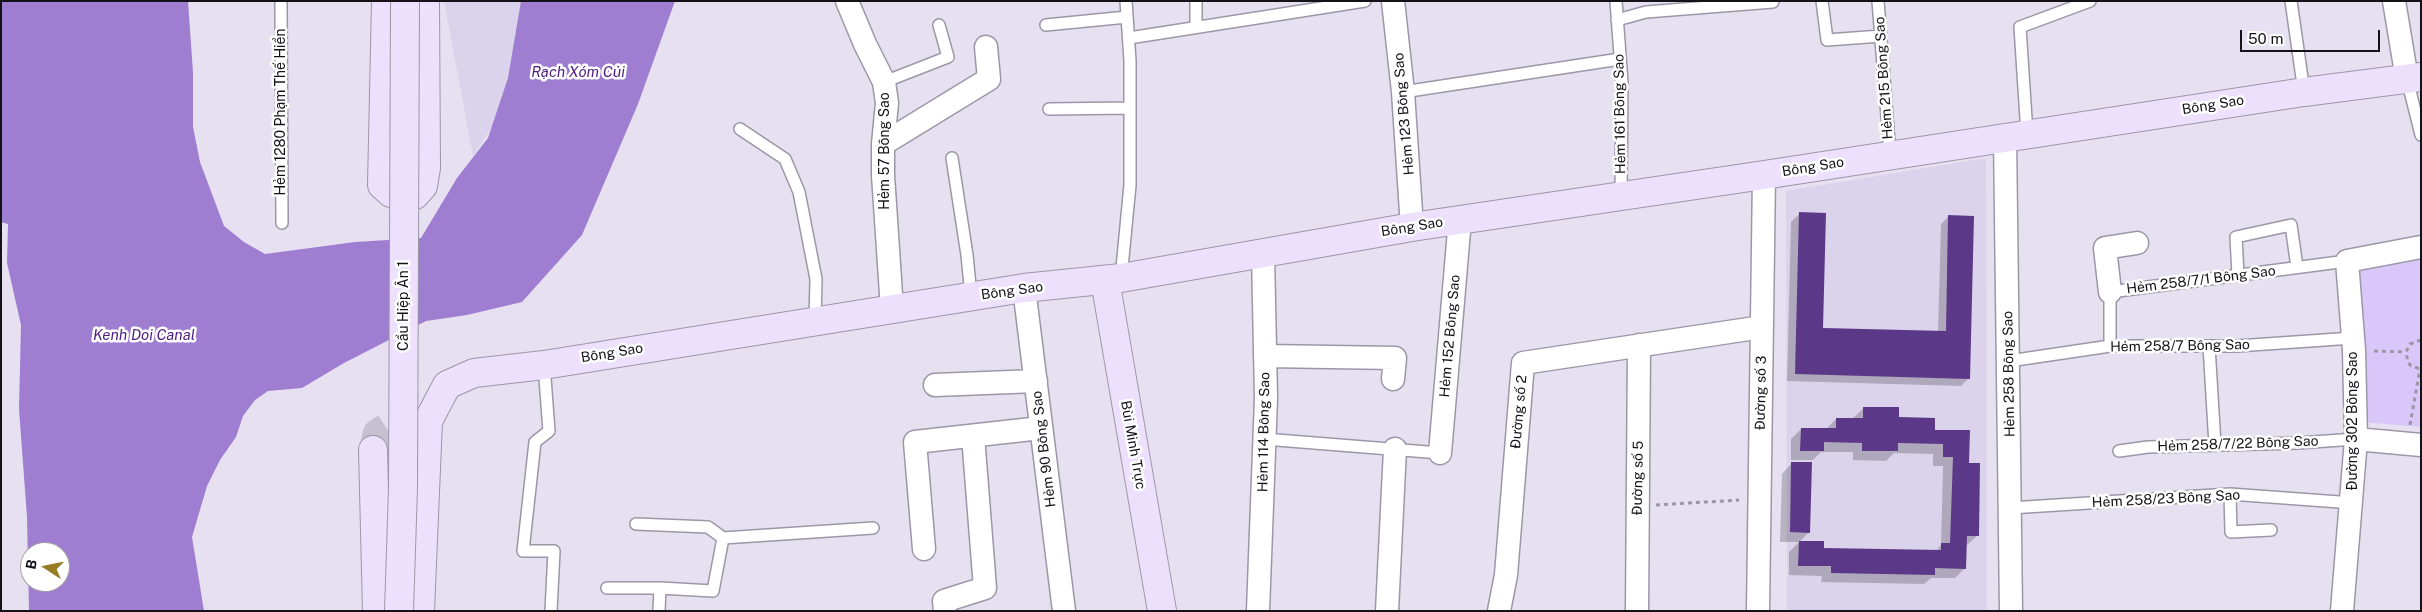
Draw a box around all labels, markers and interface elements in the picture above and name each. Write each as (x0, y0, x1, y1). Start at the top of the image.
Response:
street label: Hẻm 215 Bông Sao (1871, 16, 1897, 140)
scale bar (2242, 20, 2382, 52)
street label: Hẻm 1280 Phạm Thế Hiển (273, 28, 289, 196)
text: 50 m (2248, 30, 2283, 47)
street label: Hẻm 123 Bông Sao (1390, 52, 1418, 176)
street label: Hẻm 161 Bông Sao (1611, 54, 1629, 174)
water label: Rạch Xóm Củi (531, 63, 625, 81)
street label: Hẻm 57 Bông Sao (877, 92, 893, 210)
street label: Bông Sao (2181, 92, 2245, 118)
street label: Bông Sao (1781, 154, 1845, 180)
street label: Bông Sao (1380, 214, 1444, 240)
street label: Cầu Hiệp Ân 1 (396, 261, 412, 351)
street label: Hẻm 258/7/1 Bông Sao (2125, 263, 2277, 297)
street label: Hẻm 152 Bông Sao (1436, 274, 1464, 398)
street label: Bông Sao (980, 278, 1044, 304)
street label: Hẻm 258 Bông Sao (1999, 311, 2019, 437)
water label: Kenh Doi Canal (93, 326, 195, 344)
street label: Hẻm 258/7 Bông Sao (2110, 336, 2250, 356)
street label: Bông Sao (580, 340, 644, 366)
street label: Đường 302 Bông Sao (2345, 352, 2361, 490)
street label: Đường số 3 (1752, 356, 1770, 430)
street label: Hẻm 114 Bông Sao (1255, 372, 1273, 492)
street label: Đường số 2 (1507, 374, 1531, 450)
street label: Hẻm 90 Bông Sao (1029, 390, 1059, 508)
street label: Bùi Minh Trực (1117, 399, 1149, 491)
street label: Hẻm 258/7/22 Bông Sao (2157, 433, 2319, 455)
street label: Đường số 5 (1629, 441, 1647, 515)
street label: Hẻm 258/23 Bông Sao (2091, 487, 2241, 511)
north arrow (20, 542, 70, 592)
text: B (22, 558, 40, 571)

